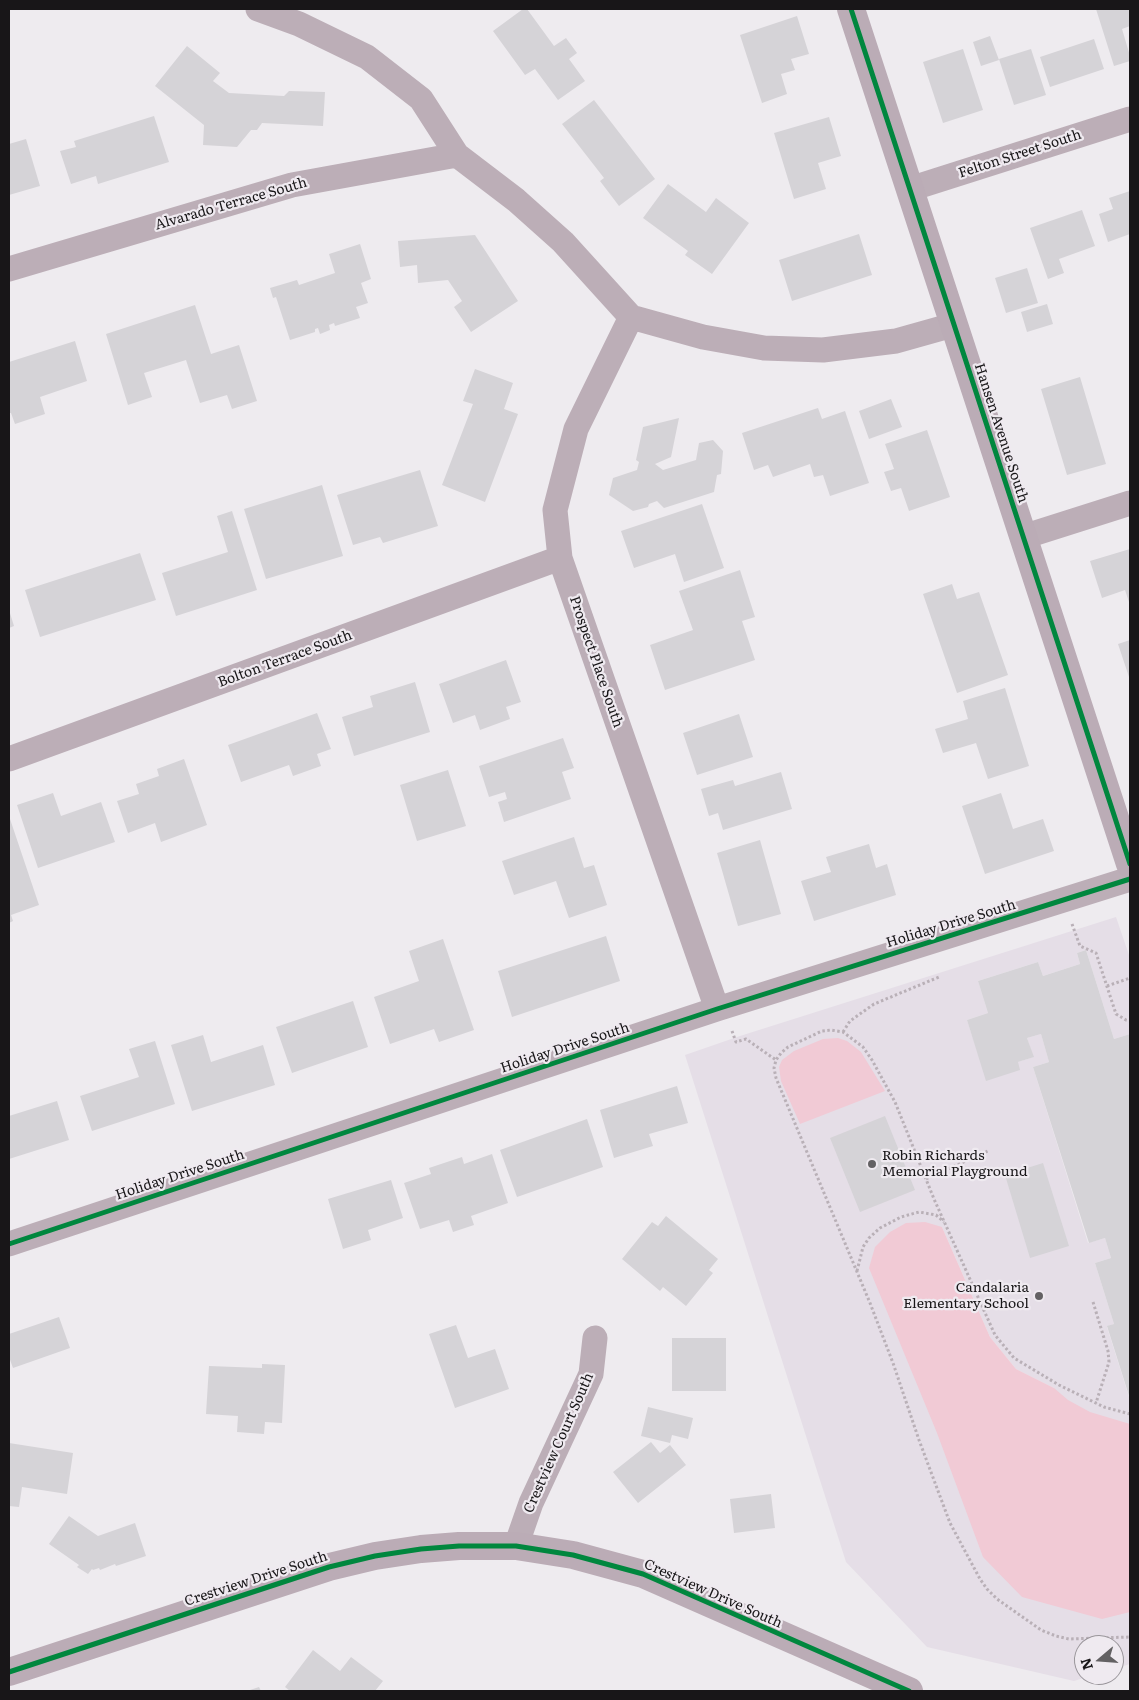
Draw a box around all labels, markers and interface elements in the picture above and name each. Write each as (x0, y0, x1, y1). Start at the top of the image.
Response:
street label: Felton Street South (956, 126, 1084, 182)
street label: Alvarado Terrace South (153, 174, 309, 234)
street label: Hansen Avenue South (971, 361, 1031, 505)
street label: Prospect Place South (566, 594, 626, 730)
street label: Bolton Terrace South (216, 627, 354, 691)
street label: Holiday Drive South (884, 896, 1018, 952)
street label: Holiday Drive South (498, 1019, 632, 1077)
street label: Holiday Drive South (113, 1146, 247, 1204)
place label: Robin Richards Memorial Playground (882, 1148, 1028, 1180)
marker: Robin Richards Memorial Playground (866, 1158, 878, 1170)
place label: Candalaria Elementary School (903, 1280, 1029, 1312)
marker: Candalaria Elementary School (1033, 1290, 1045, 1302)
street label: Crestview Court South (520, 1370, 598, 1516)
street label: Crestview Drive South (182, 1548, 330, 1610)
street label: Crestview Drive South (641, 1556, 785, 1632)
north arrow (1074, 1635, 1124, 1685)
text: N (1074, 1656, 1097, 1673)

